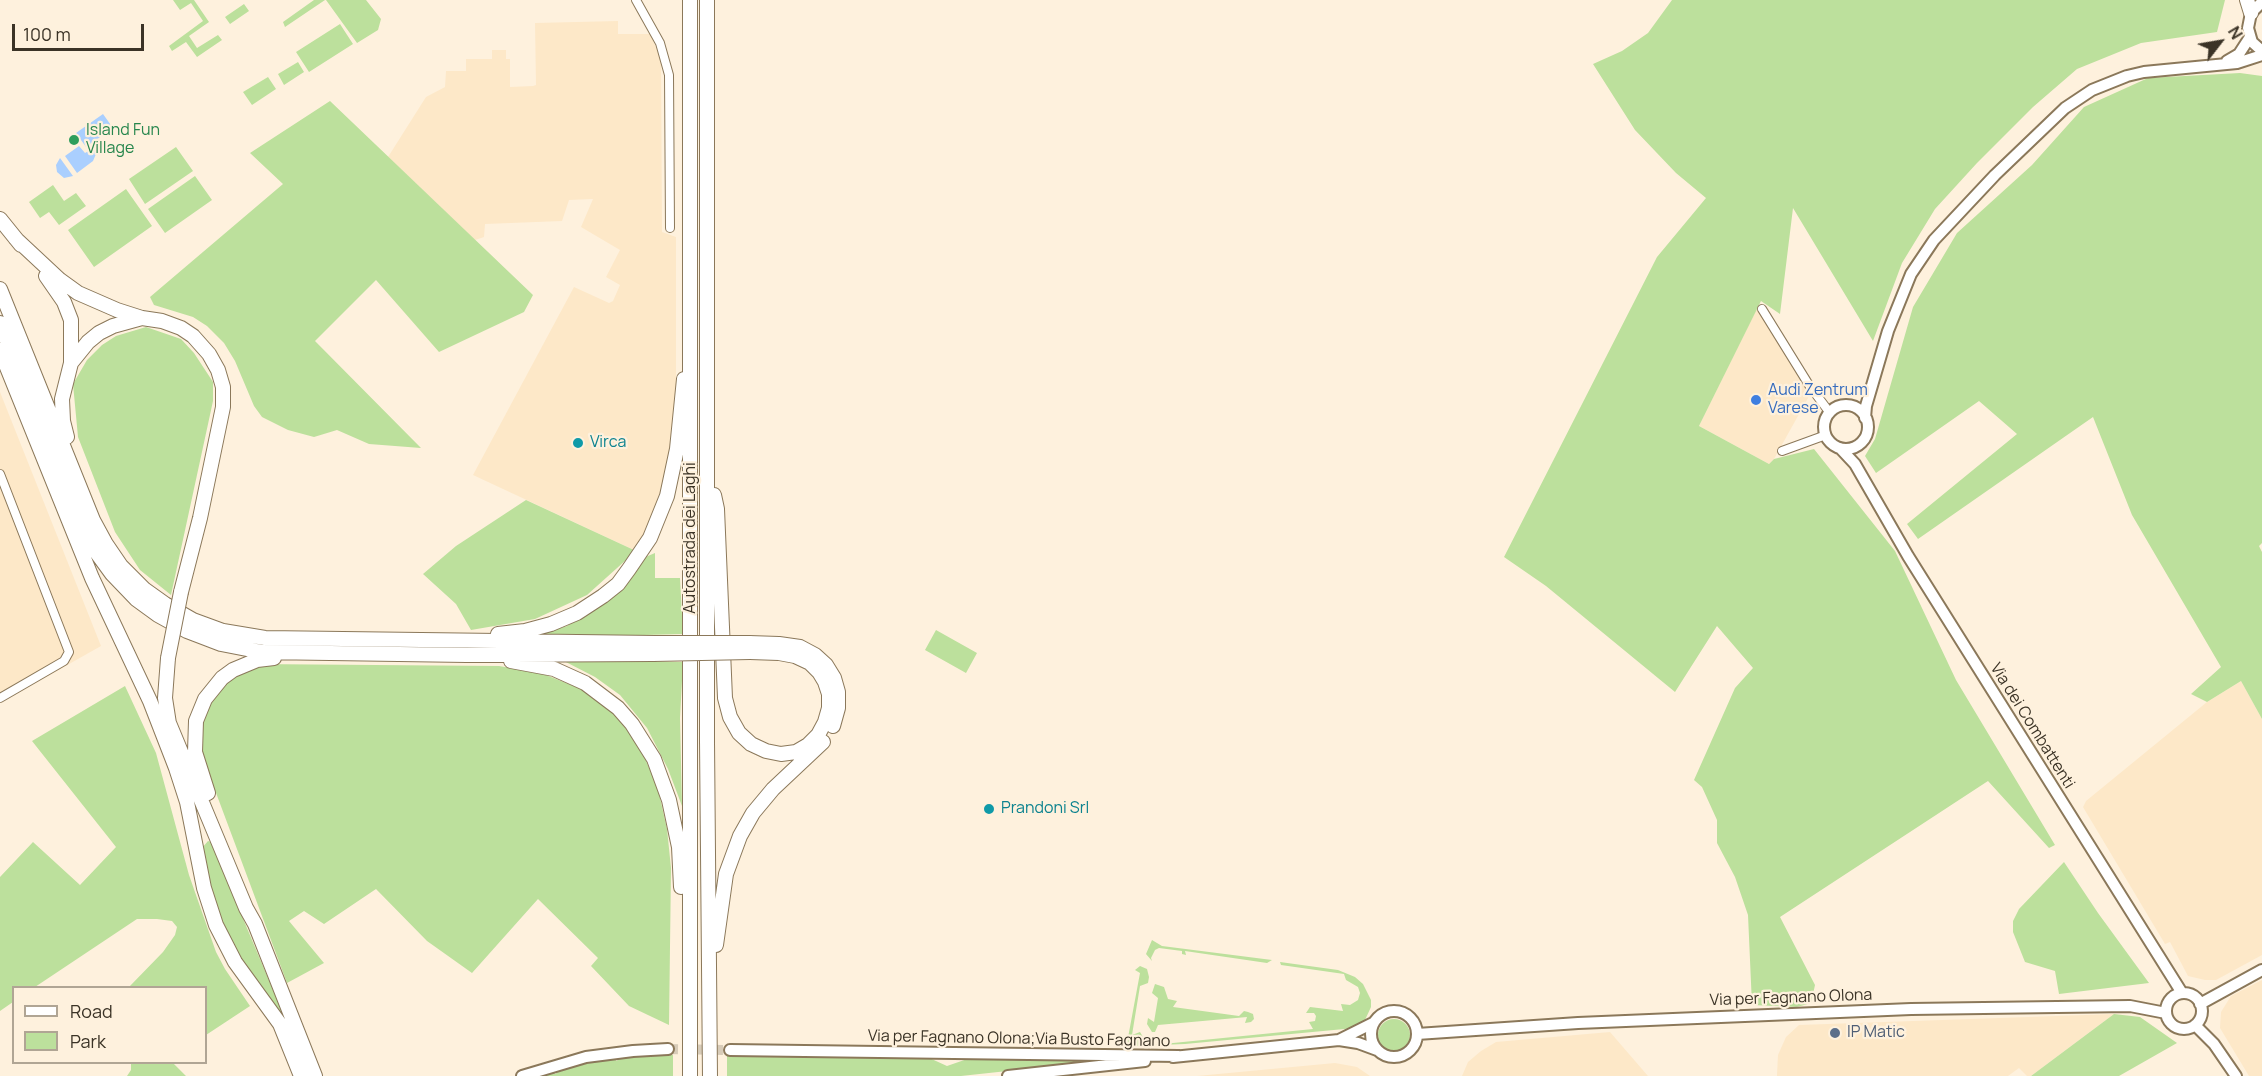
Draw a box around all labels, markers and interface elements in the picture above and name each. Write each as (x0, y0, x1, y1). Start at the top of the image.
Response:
scale bar (15, 12, 147, 50)
north arrow (2190, 12, 2250, 72)
text: 100 m (23, 22, 71, 46)
text: N (2223, 22, 2248, 43)
place label: Island Fun Village (86, 121, 160, 159)
marker: Island Fun Village (67, 133, 81, 147)
place label: Audi Zentrum Varese (1768, 381, 1868, 419)
marker: Audi Zentrum Varese (1749, 393, 1763, 407)
place label: Virca (590, 433, 626, 453)
marker: Virca (571, 436, 585, 450)
street label: Autostrada dei Laghi (681, 462, 701, 614)
street label: Via dei Combattenti (1986, 660, 2078, 792)
place label: Prandoni Srl (1001, 799, 1089, 819)
marker: Prandoni Srl (982, 802, 996, 816)
legend (12, 986, 207, 1064)
street label: Via per Fagnano Olona (1709, 986, 1873, 1010)
text: Road (70, 999, 113, 1023)
place label: IP Matic (1847, 1023, 1905, 1043)
marker: IP Matic (1828, 1026, 1842, 1040)
street label: Via per Fagnano Olona;Via Busto Fagnano (868, 1027, 1170, 1051)
text: Park (70, 1029, 106, 1053)

